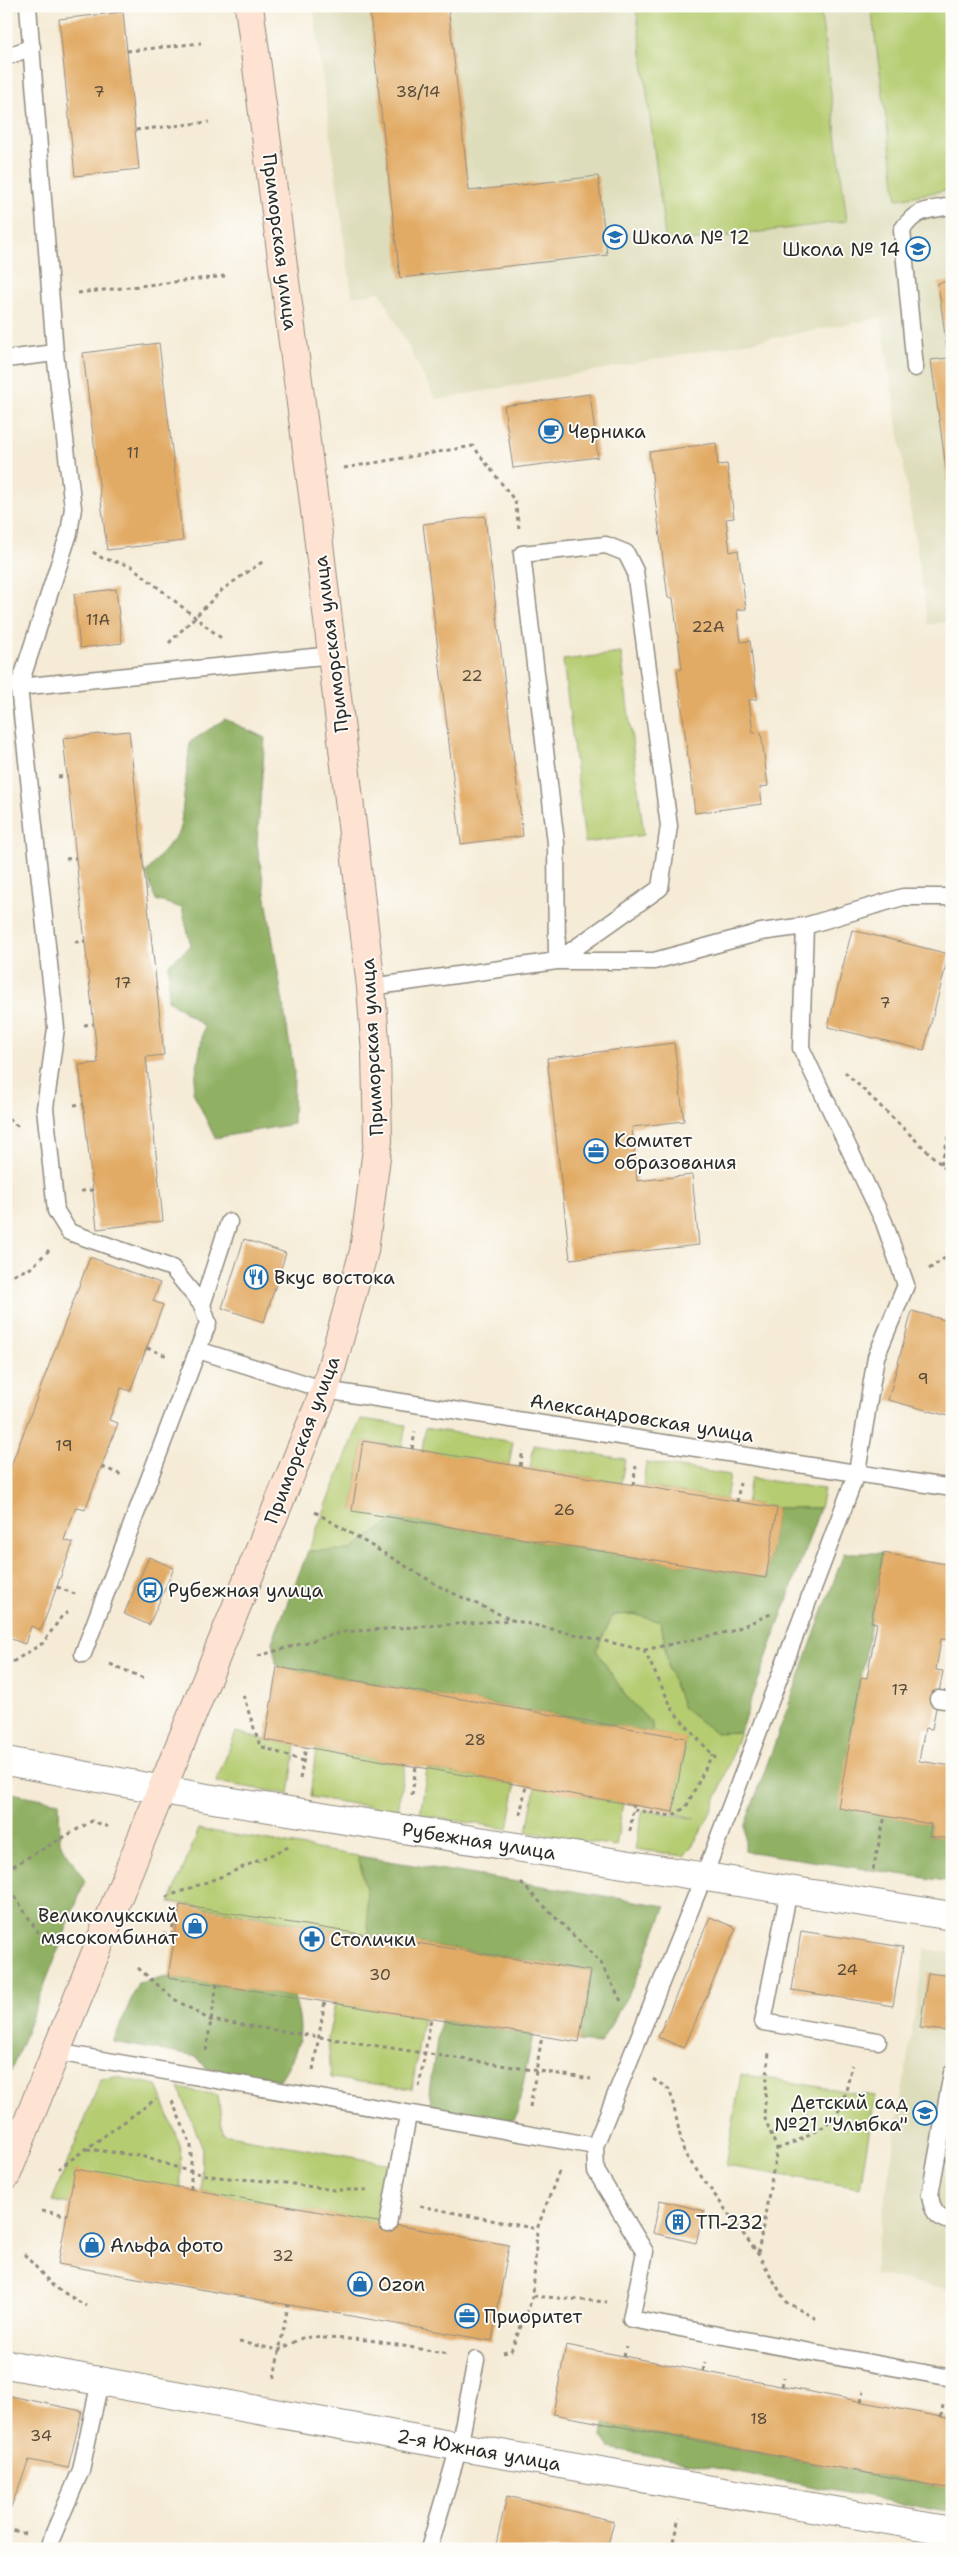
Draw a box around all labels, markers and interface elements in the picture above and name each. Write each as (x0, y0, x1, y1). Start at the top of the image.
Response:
house number: 7 (93, 81, 105, 102)
house number: 38/14 (396, 81, 440, 102)
street label: Приморская улица (257, 152, 303, 332)
school or university icon: Школа № 12 (602, 224, 628, 250)
place label: Школа № 12 (632, 225, 750, 250)
school or university icon: Школа № 14 (905, 236, 931, 262)
place label: Школа № 14 (782, 237, 900, 262)
cafe icon: Черника (538, 418, 564, 444)
place label: Черника (568, 419, 646, 444)
house number: 11 (127, 442, 139, 463)
street label: Приморская улица (308, 554, 354, 734)
house number: 11А (86, 609, 110, 630)
house number: 22А (691, 616, 725, 637)
house number: 22 (461, 665, 483, 686)
street label: Приморская улица (355, 957, 389, 1136)
house number: 17 (114, 972, 132, 993)
house number: 7 (879, 992, 891, 1013)
place label: Комитет образования (614, 1128, 737, 1175)
office icon: Комитет образования (583, 1138, 609, 1164)
restaurant icon: Вкус востока (243, 1264, 269, 1290)
place label: Вкус востока (274, 1265, 395, 1290)
street label: Приморская улица (258, 1352, 346, 1527)
house number: 9 (917, 1368, 929, 1389)
street label: Александровская улица (528, 1388, 756, 1448)
house number: 19 (55, 1435, 73, 1456)
house number: 26 (553, 1499, 575, 1520)
bus stop icon: Рубежная улица (137, 1577, 163, 1603)
place label: Рубежная улица (168, 1578, 323, 1603)
house number: 17 (891, 1679, 909, 1700)
house number: 28 (464, 1729, 486, 1750)
street label: Рубежная улица (400, 1817, 558, 1866)
place label: Великолукский мясокомбинат (38, 1903, 178, 1950)
shop icon: Великолукский мясокомбинат (182, 1913, 208, 1939)
pharmacy icon: Столички (299, 1926, 325, 1952)
place label: Столички (330, 1927, 416, 1952)
house number: 24 (836, 1959, 858, 1980)
house number: 30 (369, 1964, 391, 1985)
place label: Детский сад №21 "Улыбка" (774, 2090, 908, 2137)
school or university icon: Детский сад №21 "Улыбка" (912, 2100, 938, 2126)
building icon: ТП-232 (665, 2209, 691, 2235)
place label: ТП-232 (696, 2210, 763, 2235)
shop icon: Альфа фото (79, 2232, 105, 2258)
place label: Альфа фото (110, 2233, 223, 2258)
house number: 32 (272, 2245, 294, 2266)
shop icon: Ozon (347, 2271, 373, 2297)
place label: Ozon (378, 2272, 425, 2297)
office icon: Приоритет (454, 2303, 480, 2329)
place label: Приоритет (484, 2304, 583, 2329)
house number: 18 (750, 2408, 768, 2429)
street label: 2-я Южная улица (395, 2423, 563, 2477)
house number: 34 (30, 2425, 52, 2446)

